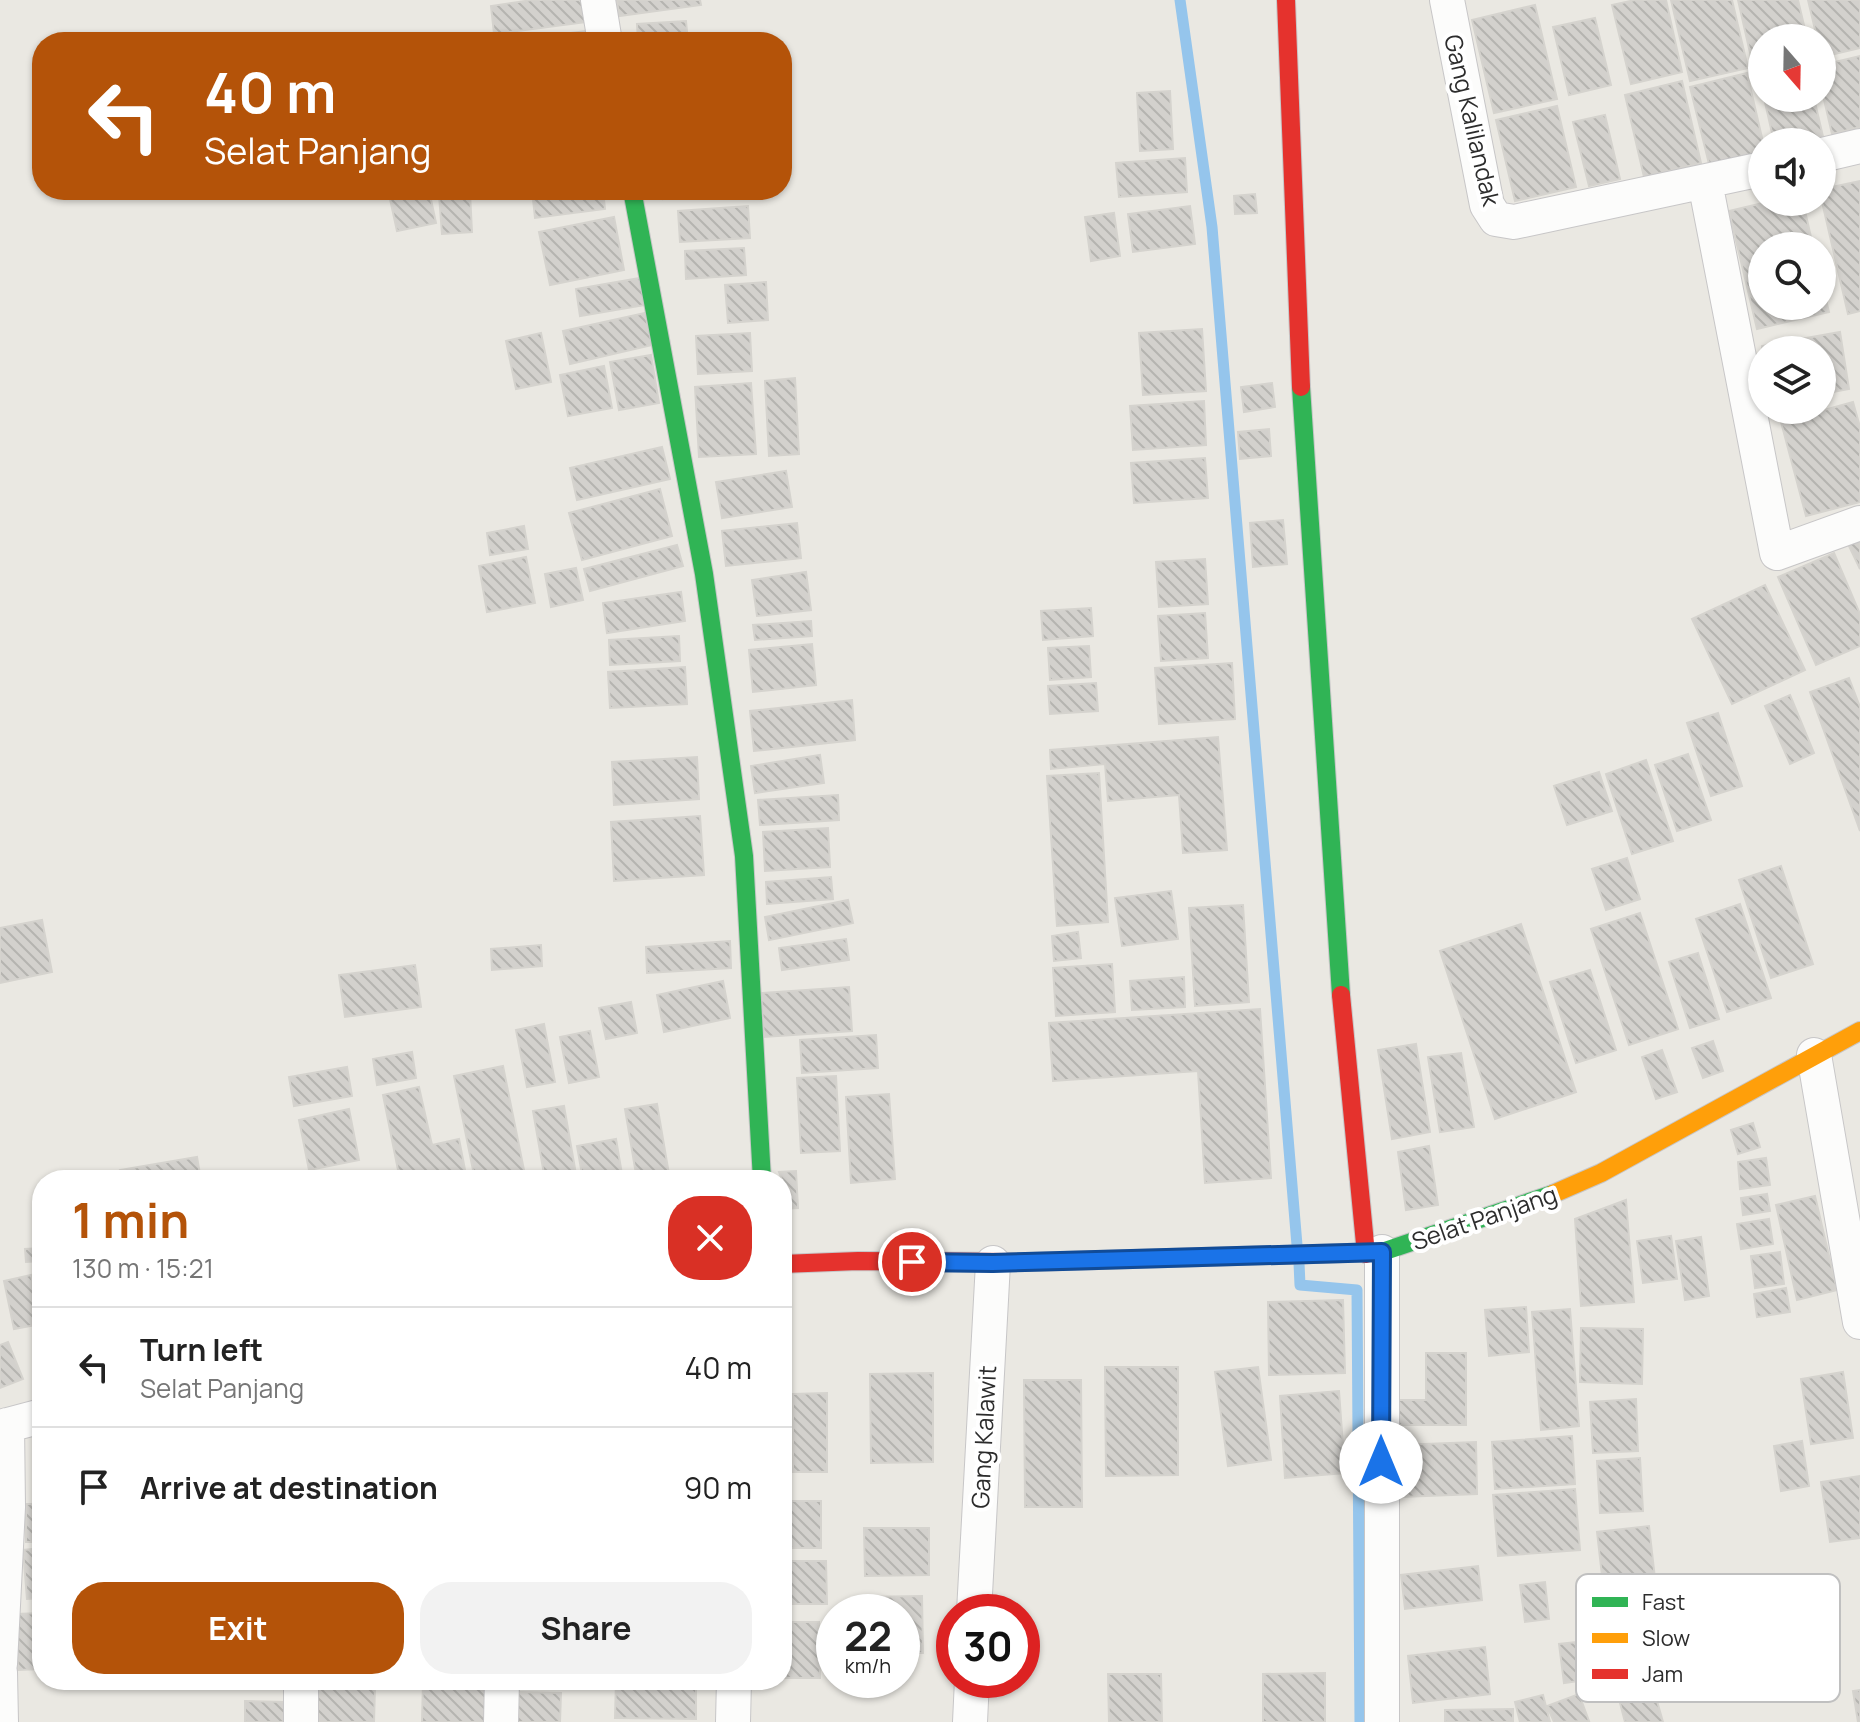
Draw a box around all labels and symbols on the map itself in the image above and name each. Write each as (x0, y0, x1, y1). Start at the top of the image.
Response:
north arrow (1748, 24, 1836, 112)
street label: Gang Kalilandak (1437, 31, 1509, 210)
street label: Selat Panjang (1407, 1177, 1561, 1257)
pin (878, 1228, 946, 1296)
street label: Gang Kalawit (963, 1365, 1003, 1509)
position arrow (1339, 1420, 1423, 1504)
legend (1576, 1574, 1840, 1702)
text: Fast (1642, 1587, 1685, 1617)
speed limit sign: 30 (936, 1594, 1040, 1698)
text: Slow (1642, 1623, 1690, 1653)
text: Jam (1642, 1659, 1683, 1689)

